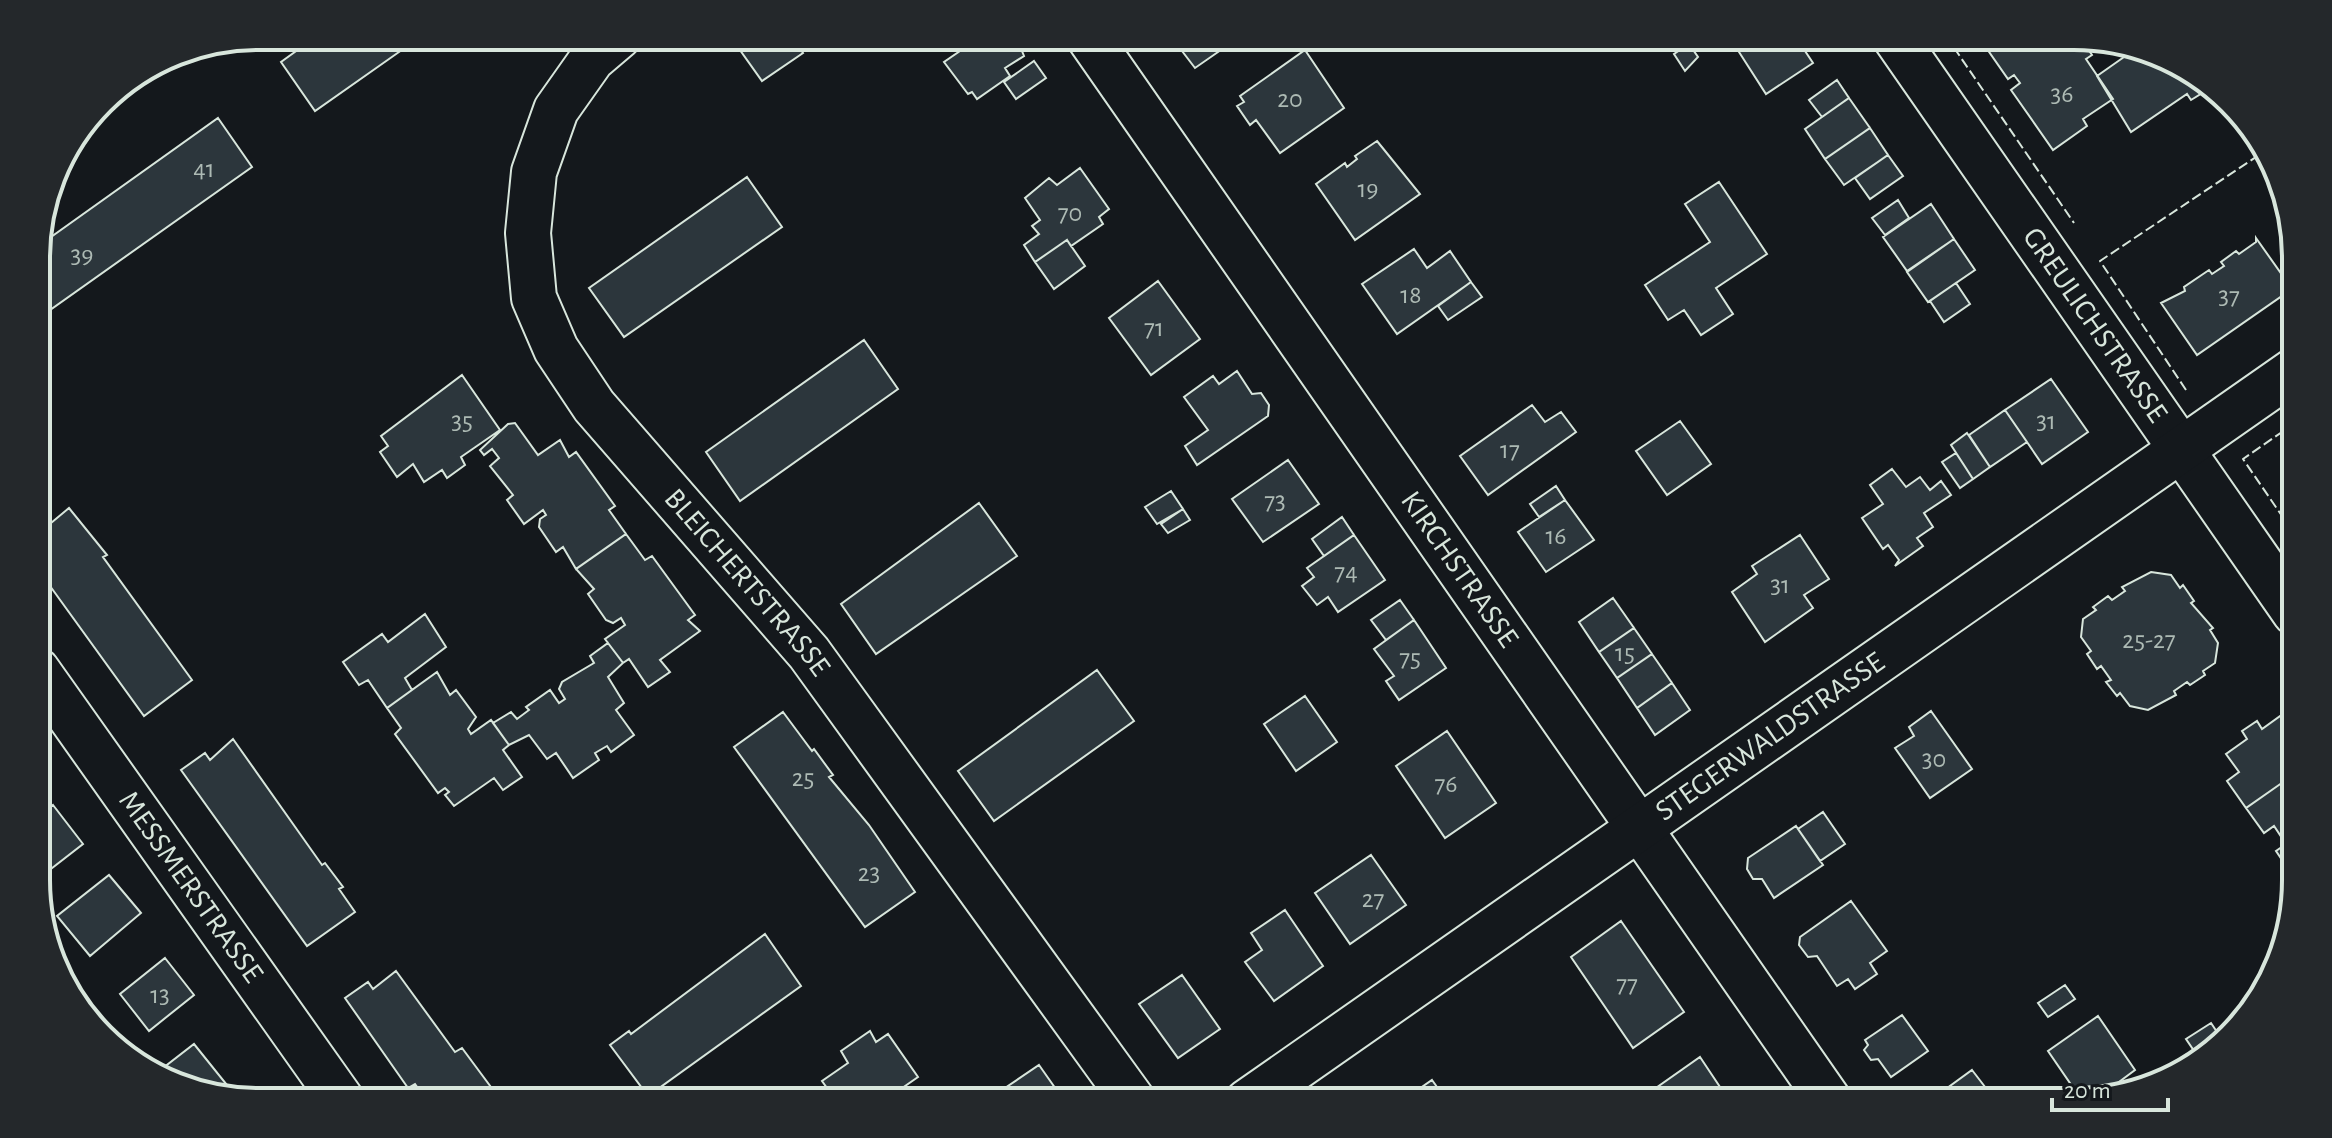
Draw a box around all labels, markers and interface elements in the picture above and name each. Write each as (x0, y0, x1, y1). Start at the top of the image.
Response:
house number: 36 (2051, 81, 2073, 107)
house number: 20 (1277, 86, 1303, 112)
house number: 41 (193, 156, 215, 182)
house number: 19 (1357, 176, 1379, 202)
house number: 70 (1058, 200, 1082, 226)
street label: GREULICHSTRASSE (2017, 222, 2173, 428)
house number: 39 (71, 242, 93, 268)
house number: 18 (1400, 282, 1422, 308)
house number: 37 (2218, 283, 2240, 309)
house number: 71 (1144, 315, 1164, 341)
house number: 35 (451, 408, 473, 434)
house number: 31 (2036, 408, 2056, 434)
house number: 17 (1500, 437, 1520, 463)
street label: BLEICHERTSTRASSE (659, 483, 835, 682)
street label: KIRCHSTRASSE (1395, 486, 1524, 653)
house number: 73 (1264, 488, 1286, 514)
house number: 16 (1545, 523, 1567, 549)
house number: 74 (1334, 559, 1358, 585)
house number: 31 (1770, 572, 1790, 598)
house number: 25-27 (2122, 627, 2176, 653)
house number: 15 (1615, 640, 1635, 666)
house number: 75 (1399, 645, 1421, 671)
street label: STEGERWALDSTRASSE (1650, 647, 1890, 827)
house number: 30 (1922, 746, 1946, 772)
house number: 25 (792, 765, 814, 791)
house number: 76 (1434, 771, 1458, 797)
street label: MESSMERSTRASSE (113, 786, 268, 988)
house number: 23 (858, 860, 880, 886)
house number: 27 (1362, 886, 1384, 912)
house number: 77 (1616, 971, 1638, 997)
house number: 13 (150, 982, 170, 1008)
scale bar (2052, 1062, 2168, 1112)
text: 20 m (2064, 1079, 2111, 1103)

